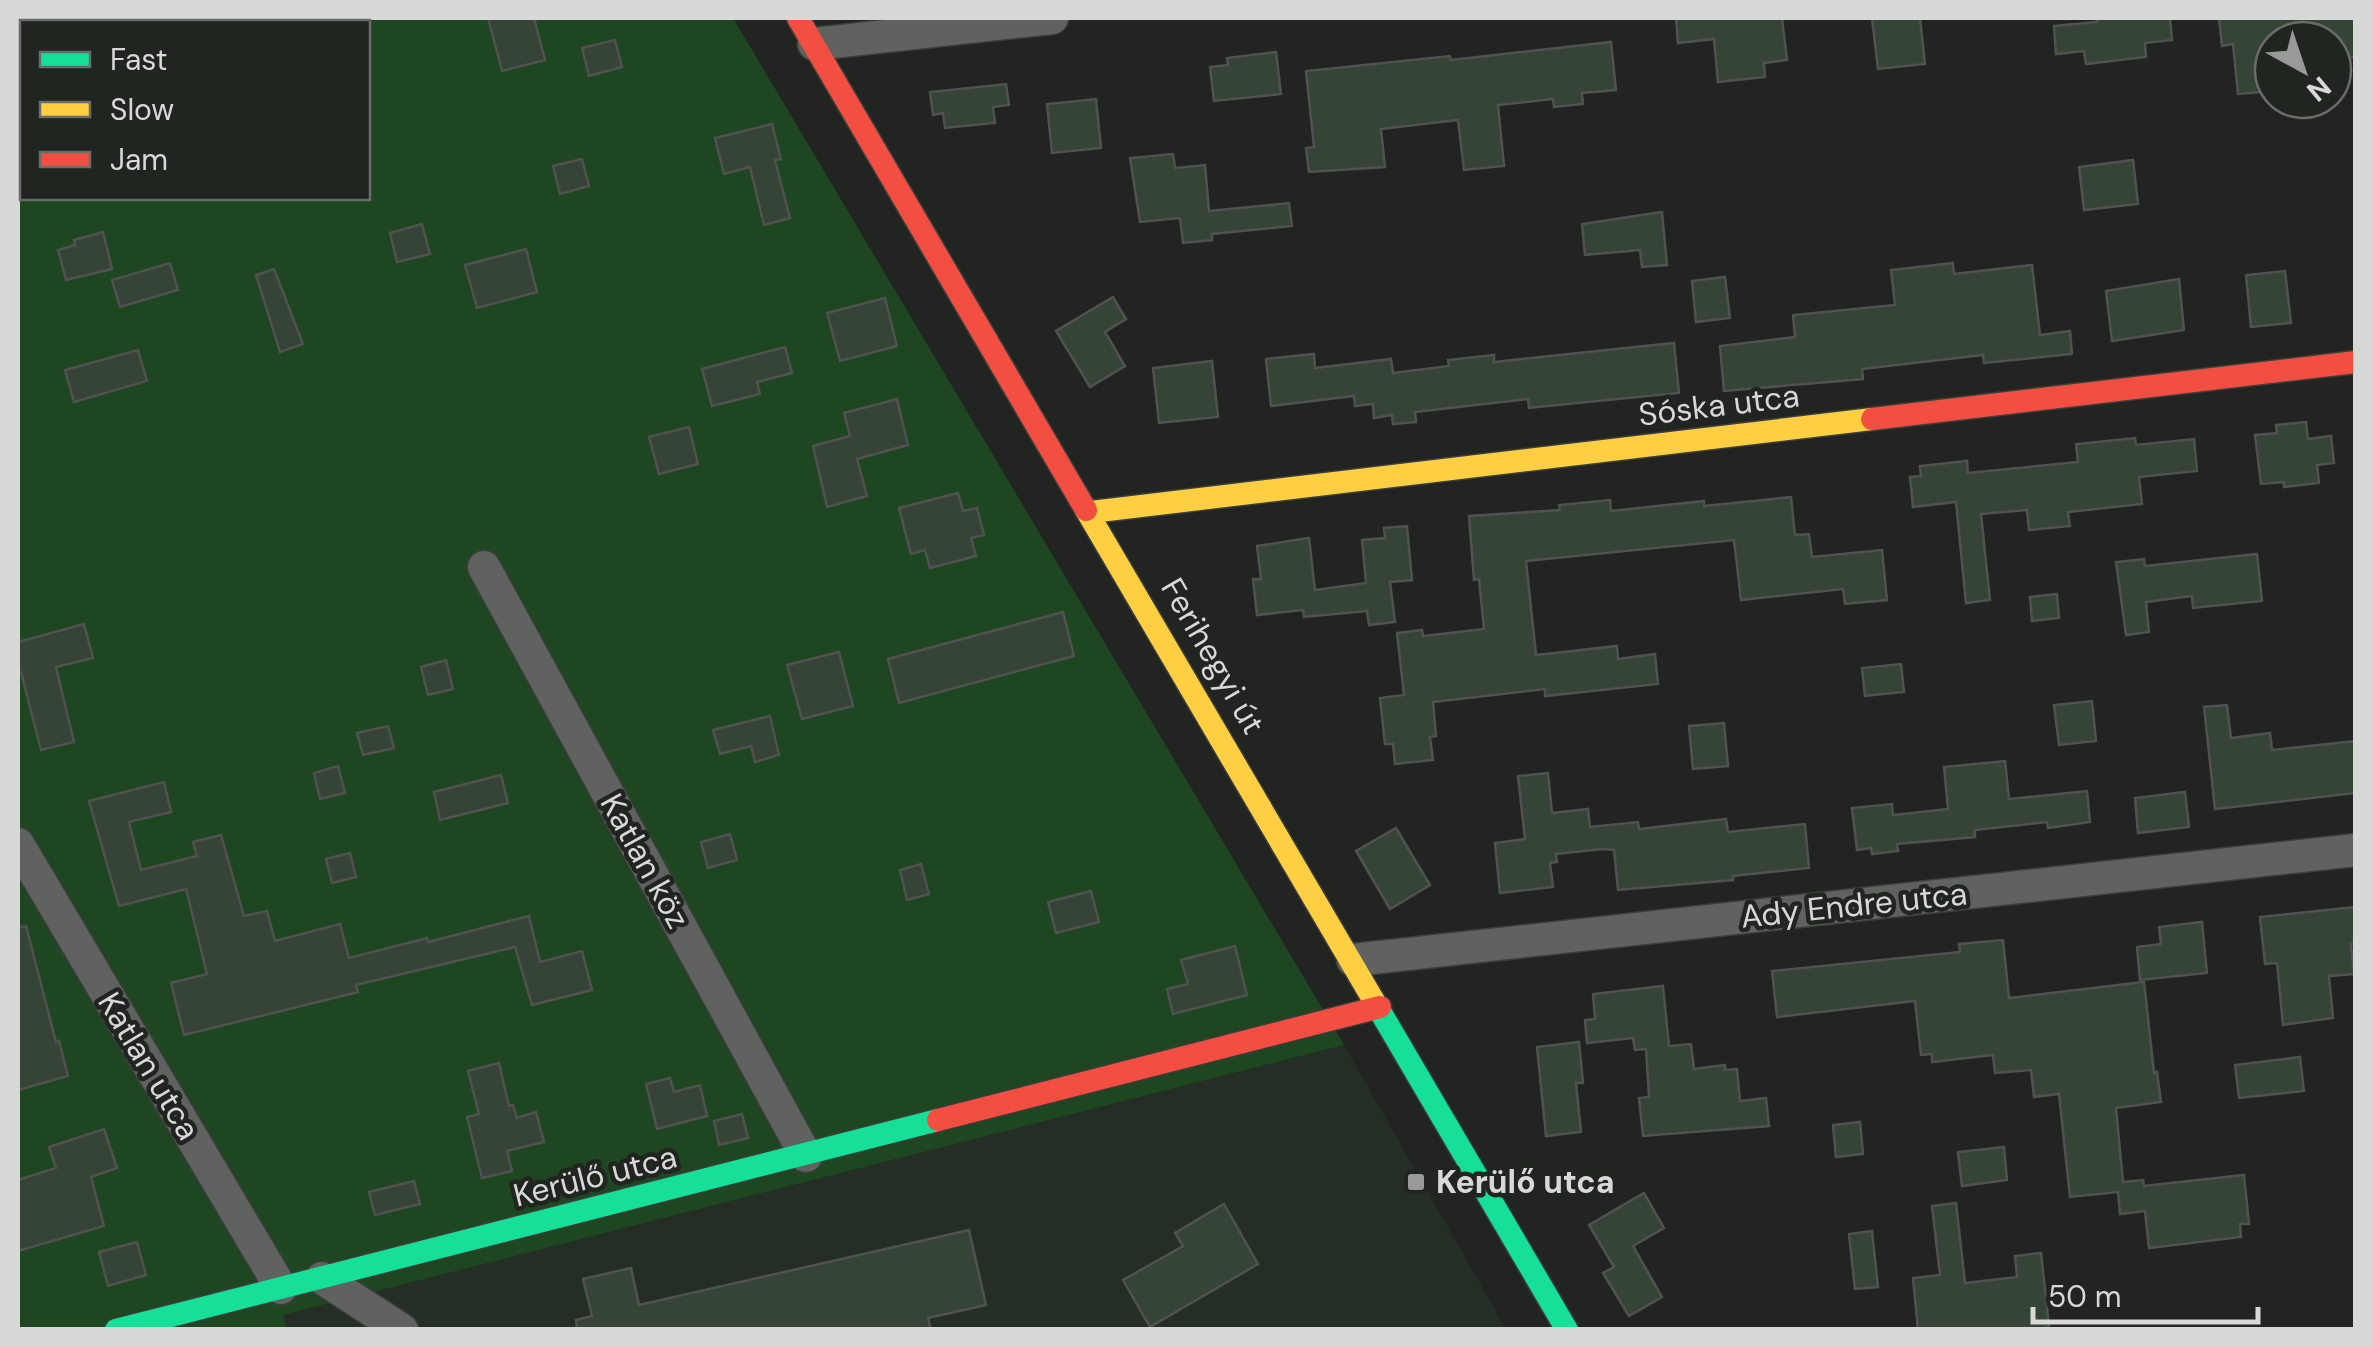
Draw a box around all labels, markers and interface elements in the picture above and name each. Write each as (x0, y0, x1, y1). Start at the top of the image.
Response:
legend (20, 20, 370, 200)
north arrow (2253, 20, 2353, 120)
text: Fast (110, 40, 168, 79)
text: N (2299, 68, 2338, 110)
text: Slow (110, 90, 174, 129)
text: Jam (110, 140, 168, 179)
street label: Sóska utca (1636, 374, 1802, 436)
street label: Ferihegyi út (1151, 570, 1275, 742)
street label: Katlan köz (591, 786, 699, 936)
street label: Ady Endre utca (1739, 872, 1969, 938)
street label: Katlan utca (88, 984, 210, 1148)
street label: Kerülő utca (509, 1135, 681, 1217)
place label: Kerülő utca (1436, 1161, 1615, 1203)
marker: Kerülő utca (1405, 1171, 1427, 1193)
scale bar (2033, 1262, 2258, 1324)
text: 50 m (2048, 1277, 2122, 1316)

